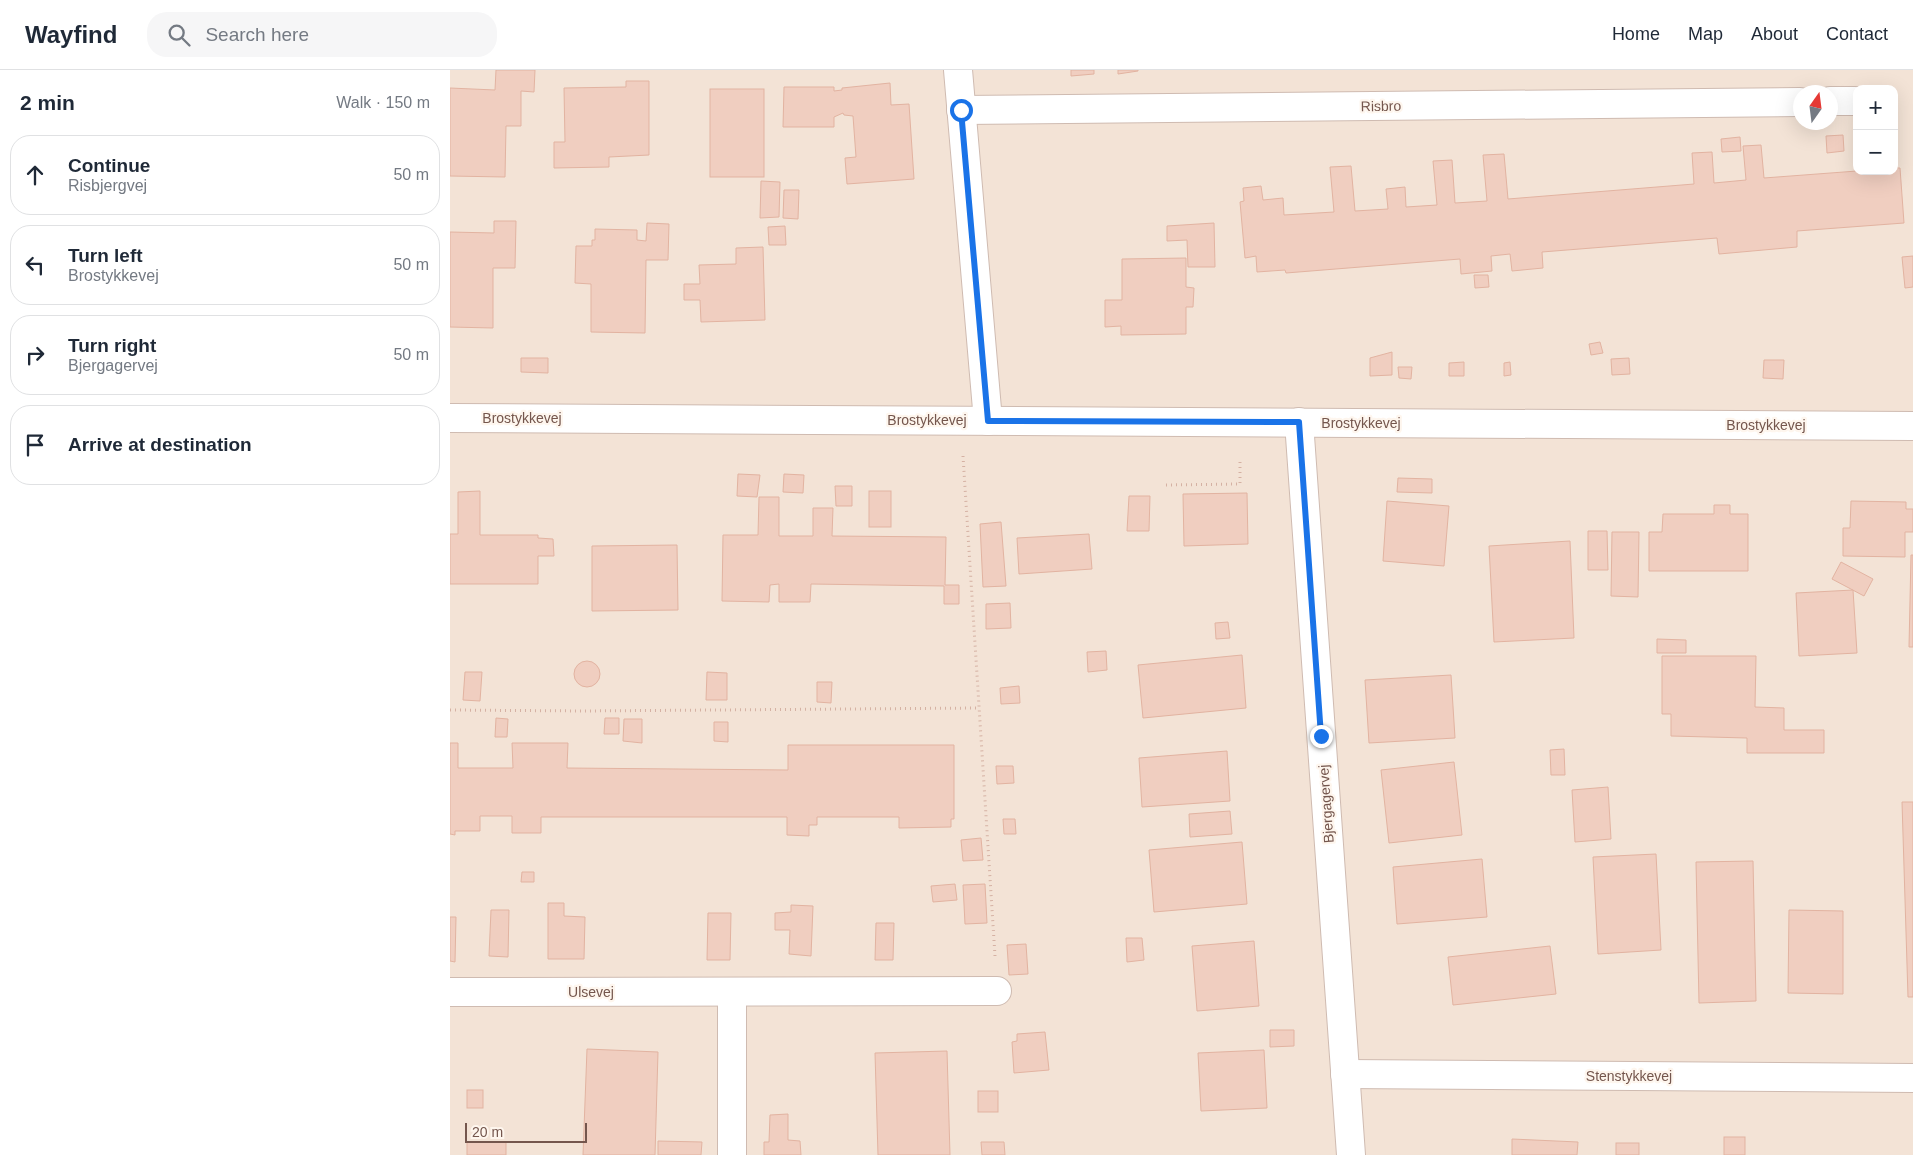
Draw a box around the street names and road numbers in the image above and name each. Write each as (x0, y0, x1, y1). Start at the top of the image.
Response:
street label: Risbro (1361, 98, 1402, 114)
street label: Brostykkevej (482, 410, 562, 426)
street label: Brostykkevej (887, 412, 967, 428)
street label: Brostykkevej (1321, 415, 1401, 431)
street label: Brostykkevej (1726, 417, 1806, 433)
street label: Bjergagervej (1315, 764, 1337, 844)
street label: Ulsevej (568, 984, 614, 1000)
street label: Stenstykkevej (1586, 1068, 1672, 1084)

